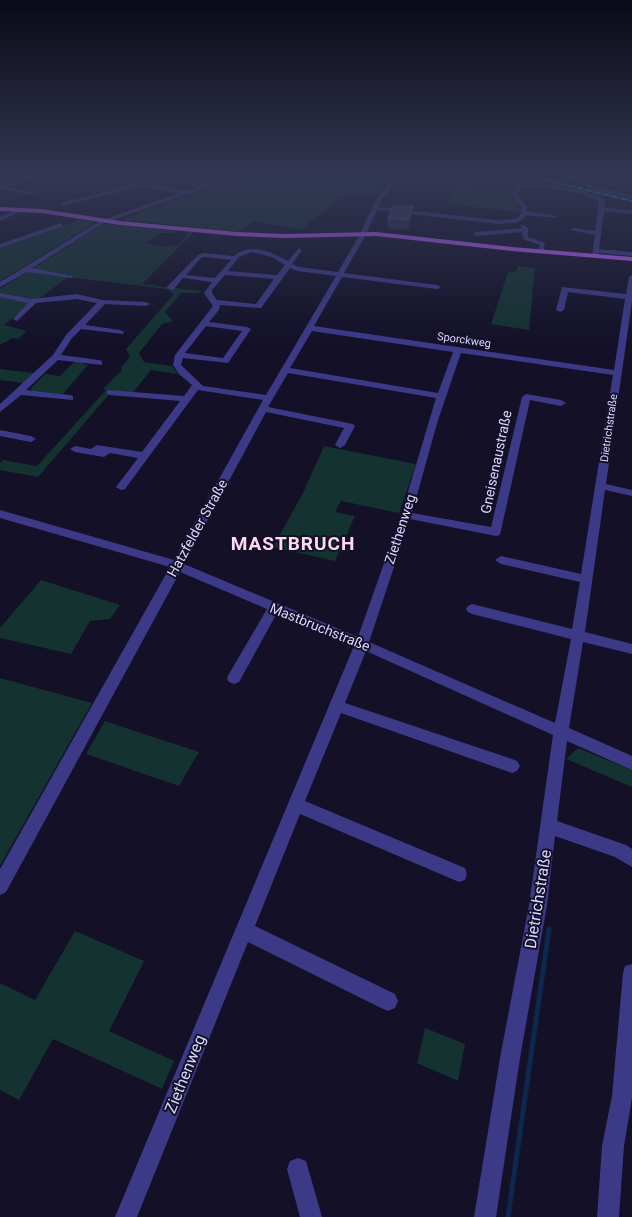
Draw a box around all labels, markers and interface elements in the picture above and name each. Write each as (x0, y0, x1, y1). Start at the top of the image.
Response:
street label: Sporckweg (436, 330, 492, 350)
street label: Dietrichstraße (598, 393, 620, 463)
street label: Gneisenaustraße (477, 409, 515, 515)
street label: Hatzfelder Straße (164, 476, 230, 580)
street label: Ziethenweg (381, 492, 419, 566)
district label: MASTBRUCH (231, 532, 355, 555)
street label: Mastbruchstraße (268, 600, 372, 654)
street label: Dietrichstraße (521, 848, 555, 950)
street label: Ziethenweg (161, 1032, 209, 1116)

